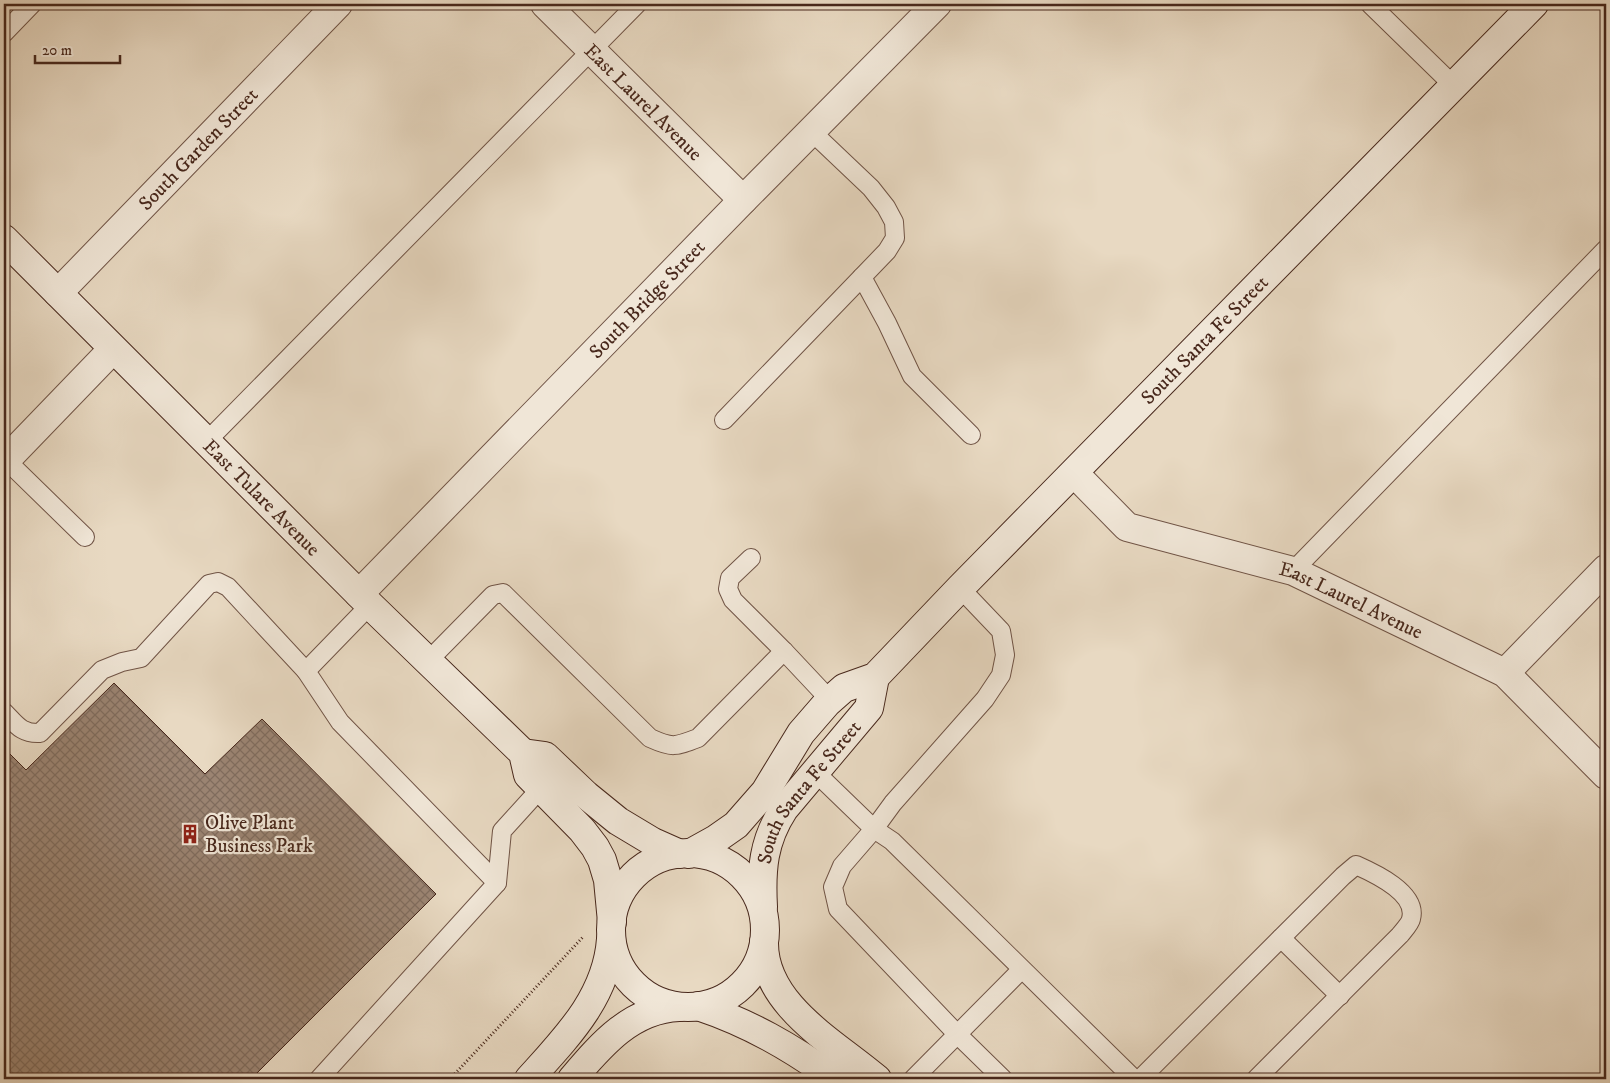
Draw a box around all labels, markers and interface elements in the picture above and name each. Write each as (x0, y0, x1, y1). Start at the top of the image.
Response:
scale bar (35, 32, 120, 64)
street label: East Laurel Avenue (578, 39, 707, 167)
text: 20 m (42, 41, 72, 60)
street label: South Garden Street (134, 83, 264, 216)
street label: South Bridge Street (584, 235, 711, 365)
street label: South Santa Fe Street (1136, 271, 1274, 411)
street label: East Tulare Avenue (197, 434, 325, 562)
street label: East Laurel Avenue (1276, 557, 1426, 646)
street label: South Santa Fe Street (753, 716, 867, 866)
place label: Olive Plant Business Park (205, 811, 313, 859)
building icon: Olive Plant Business Park (179, 823, 201, 845)

